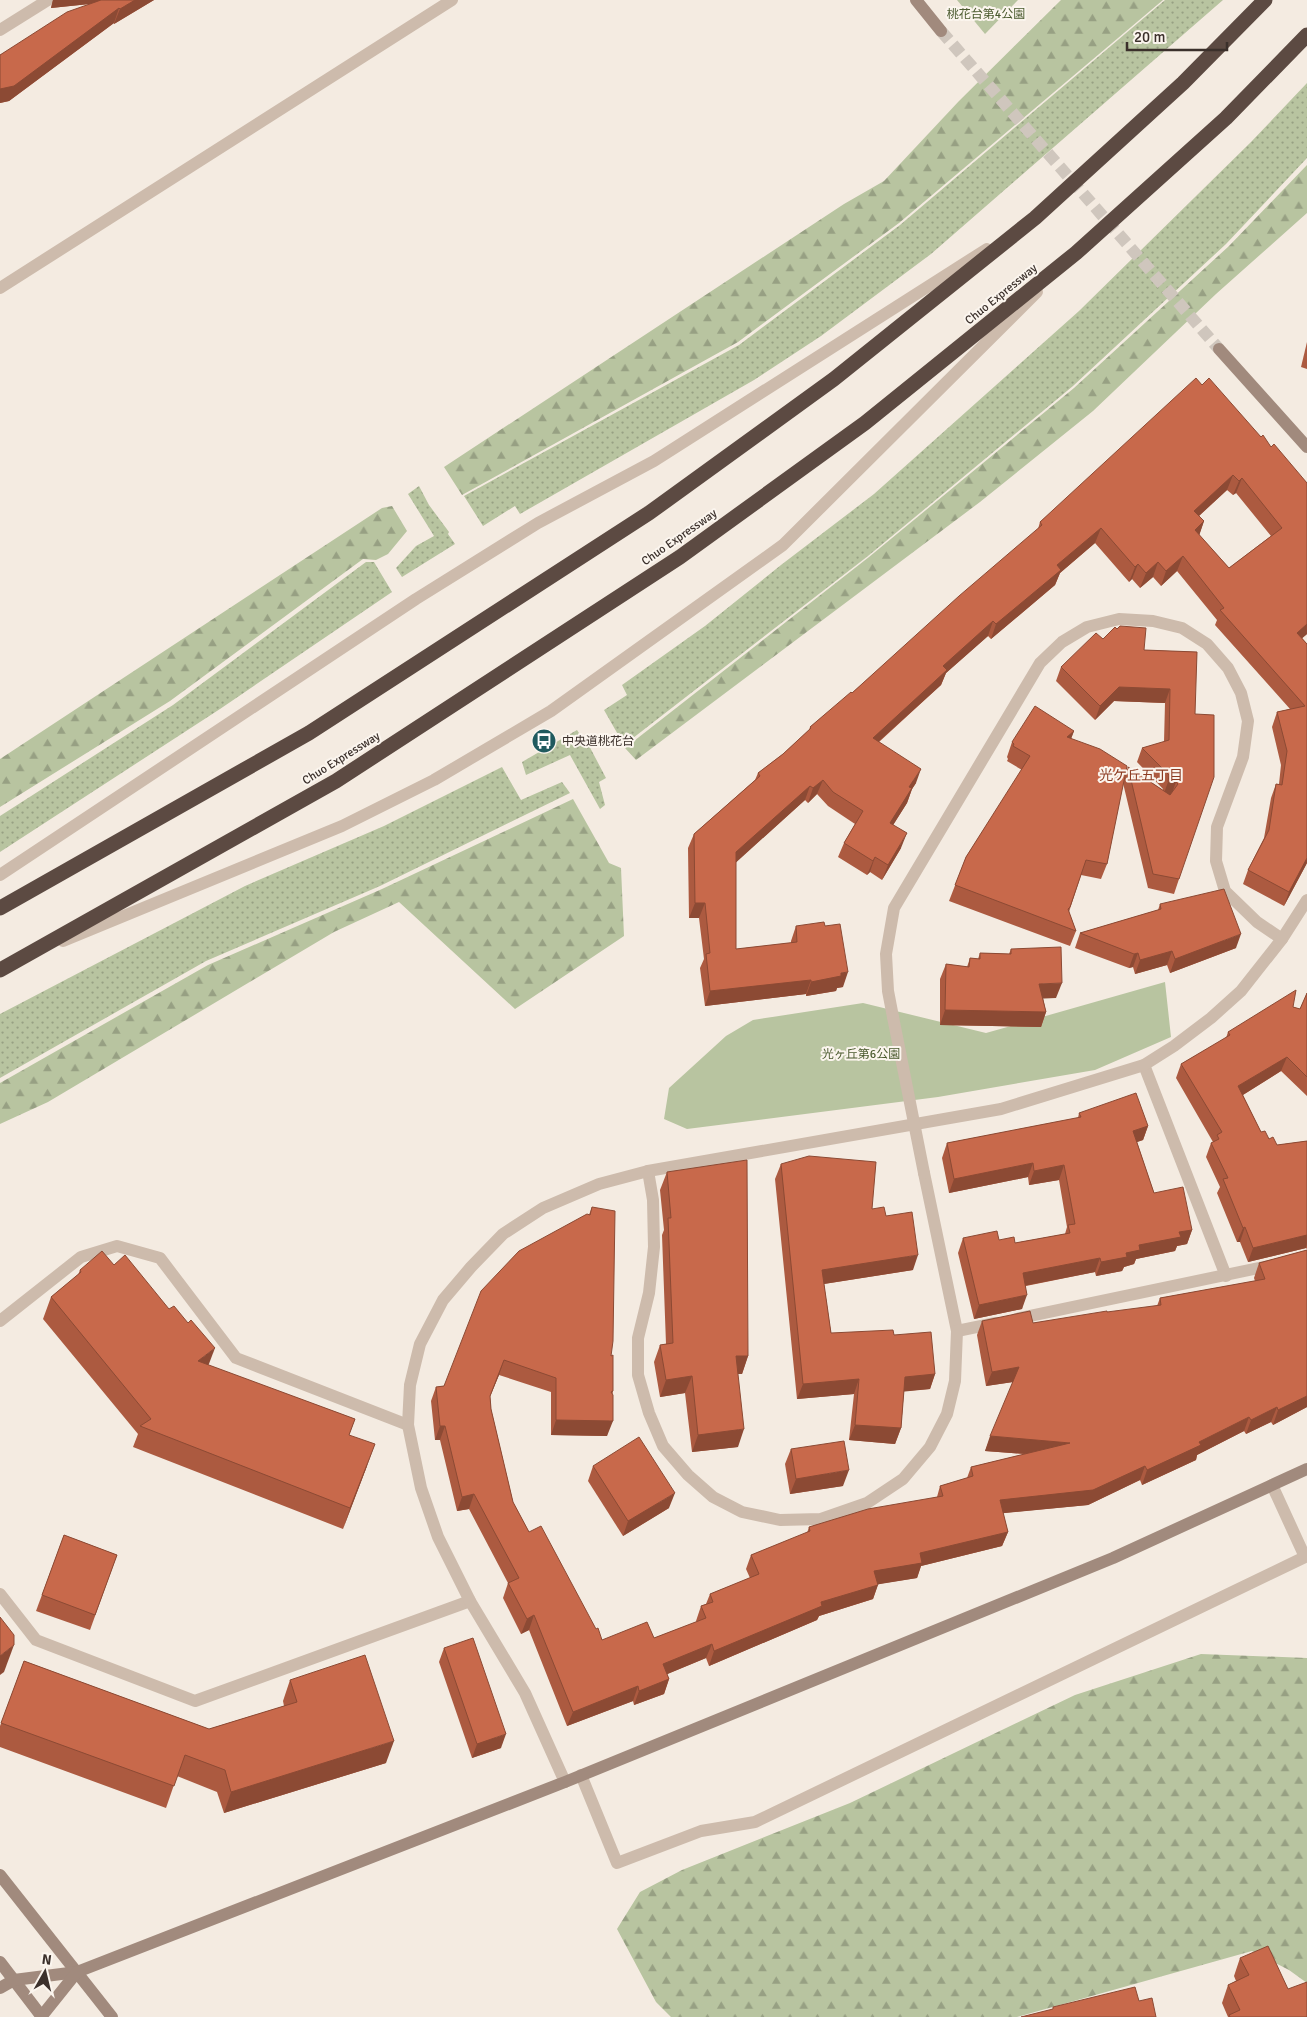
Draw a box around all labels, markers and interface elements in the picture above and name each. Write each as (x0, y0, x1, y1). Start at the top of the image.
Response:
park label: 桃花台第4公園 (947, 7, 1025, 22)
scale bar (1127, 20, 1227, 52)
text: 20 m (1134, 28, 1165, 46)
street label: Chuo Expressway (962, 260, 1041, 328)
street label: Chuo Expressway (639, 506, 720, 569)
street label: Chuo Expressway (300, 728, 383, 788)
bus stop icon: 中央道桃花台 (531, 728, 557, 754)
place label: 中央道桃花台 (562, 734, 634, 749)
district label: 光ケ丘五丁目 (1099, 767, 1183, 784)
park label: 光ヶ丘第6公園 (822, 1047, 900, 1062)
north arrow (20, 1947, 70, 1997)
text: N (41, 1951, 53, 1969)

